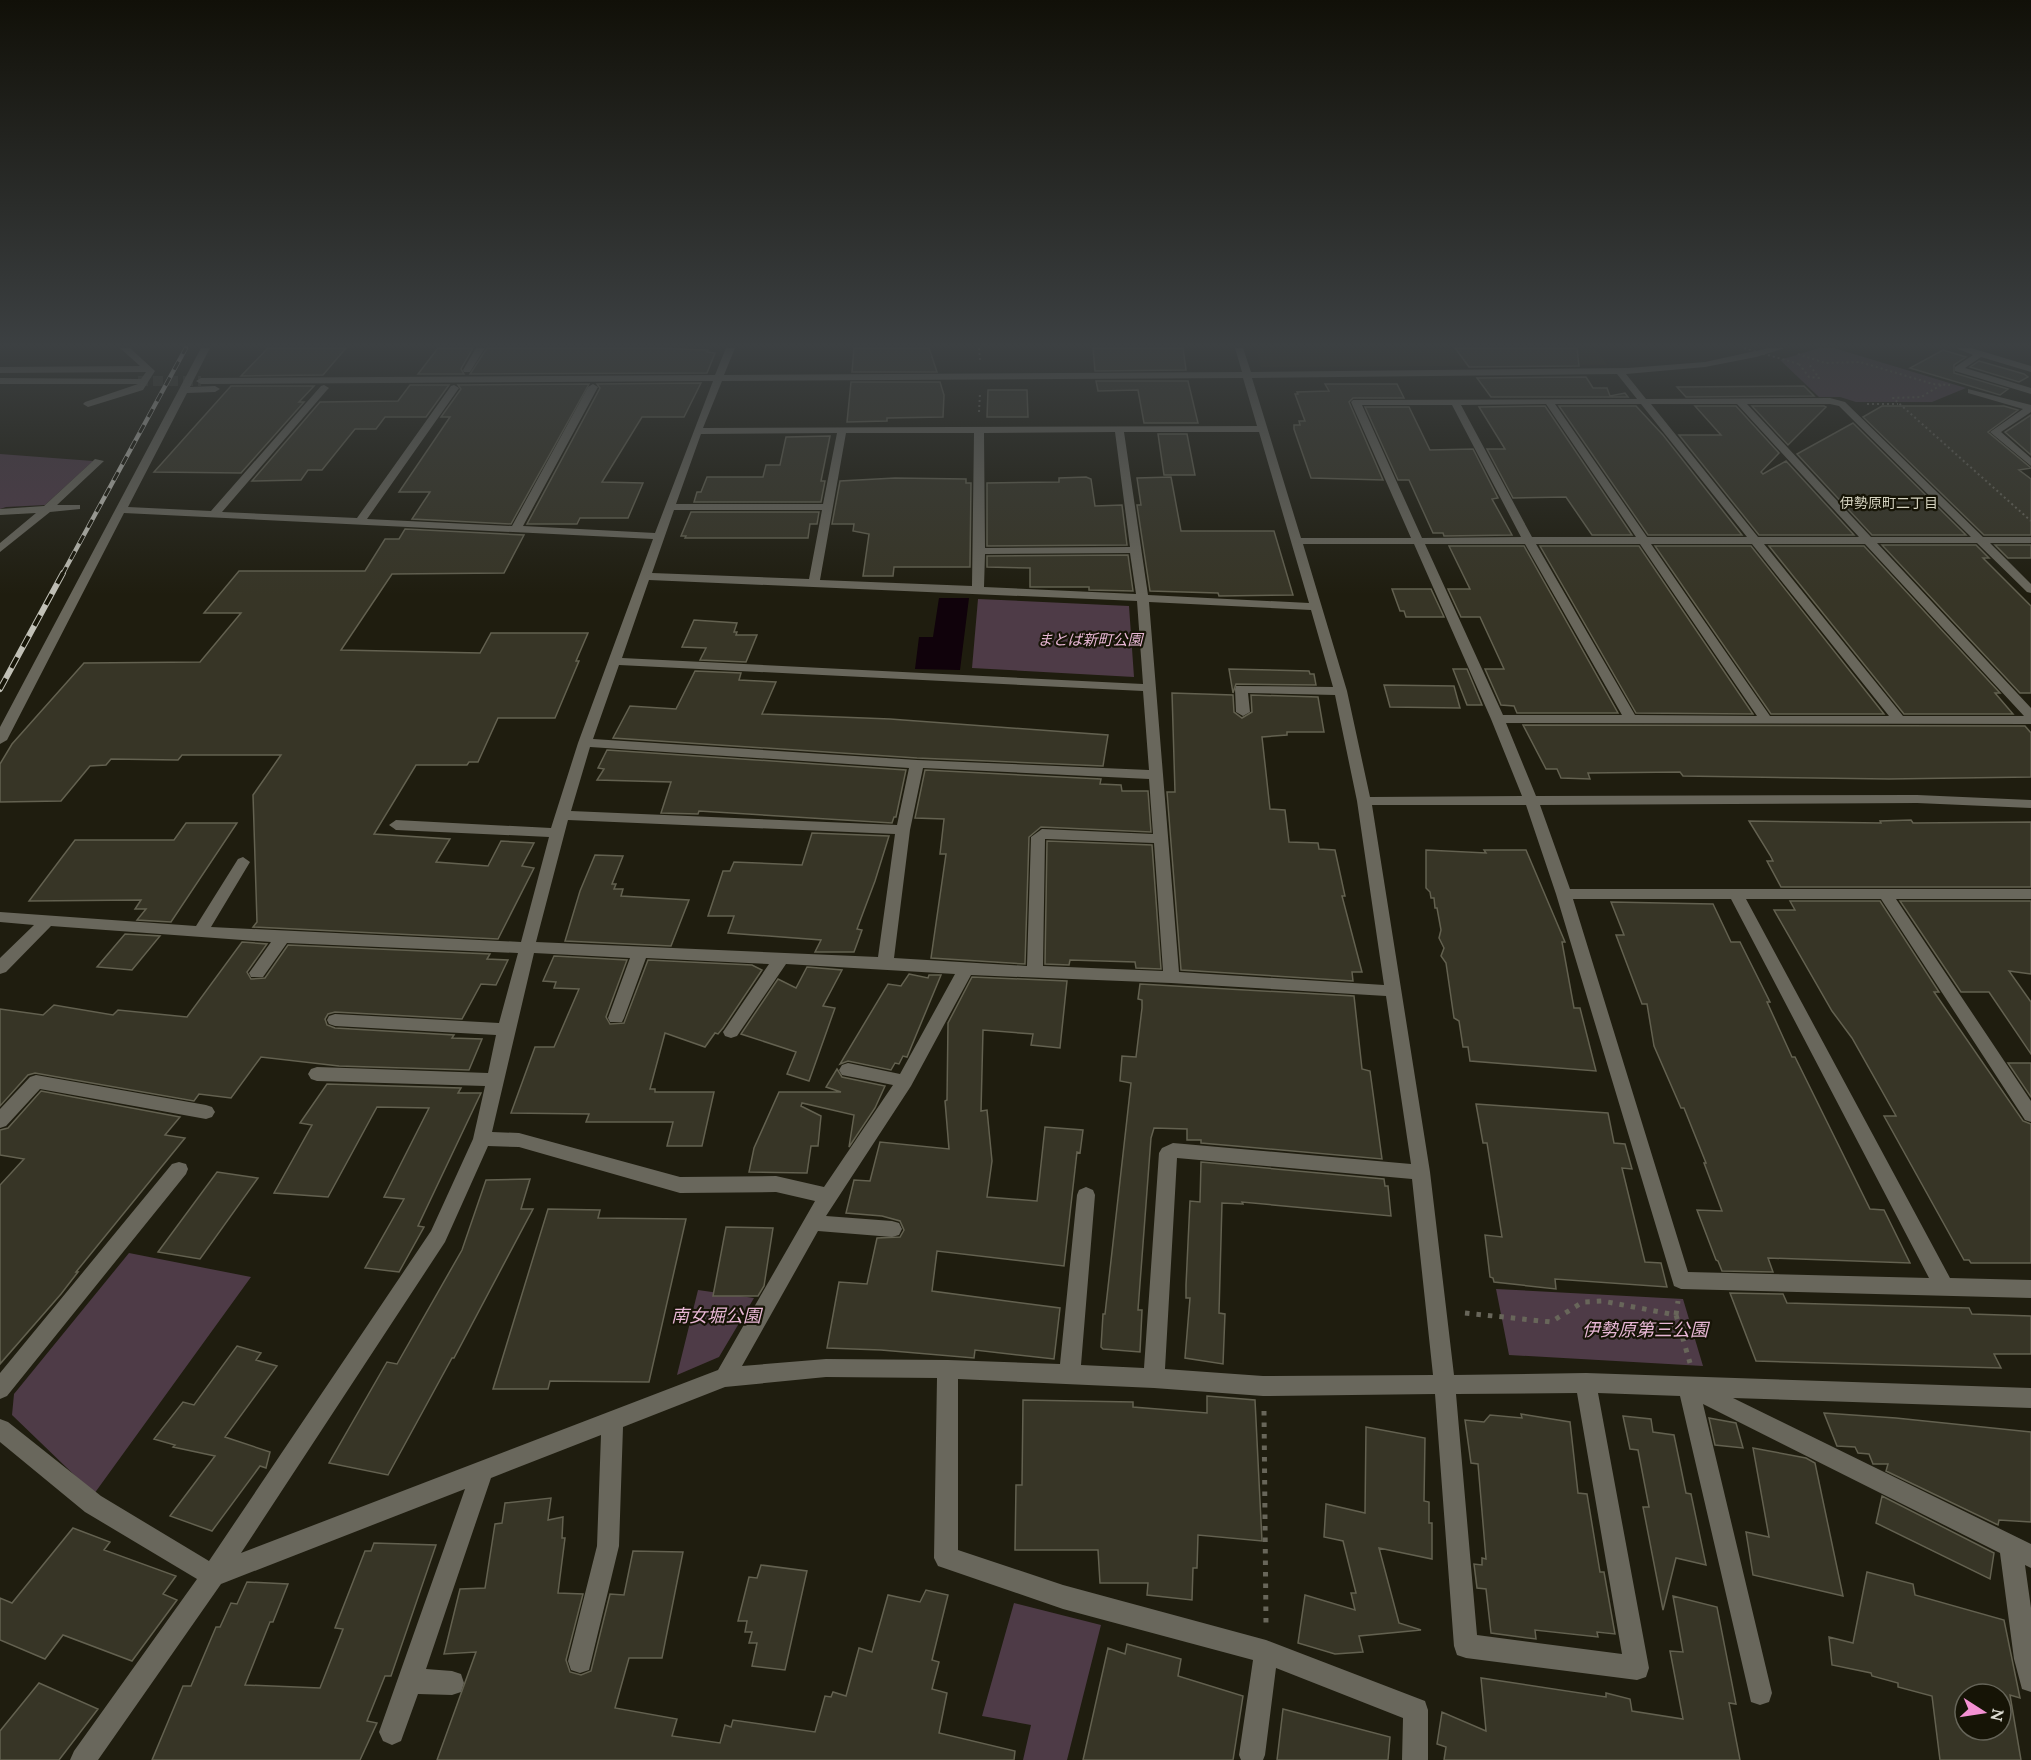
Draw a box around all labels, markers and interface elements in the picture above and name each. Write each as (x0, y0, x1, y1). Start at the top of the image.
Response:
district label: 伊勢原町二丁目 (1840, 494, 1938, 512)
park label: まとば新町公園 (1037, 630, 1144, 649)
park label: 南女堀公園 (671, 1304, 764, 1327)
park label: 伊勢原第三公園 (1582, 1318, 1711, 1341)
north arrow (1953, 1682, 2013, 1742)
text: N (1987, 1707, 2009, 1723)

